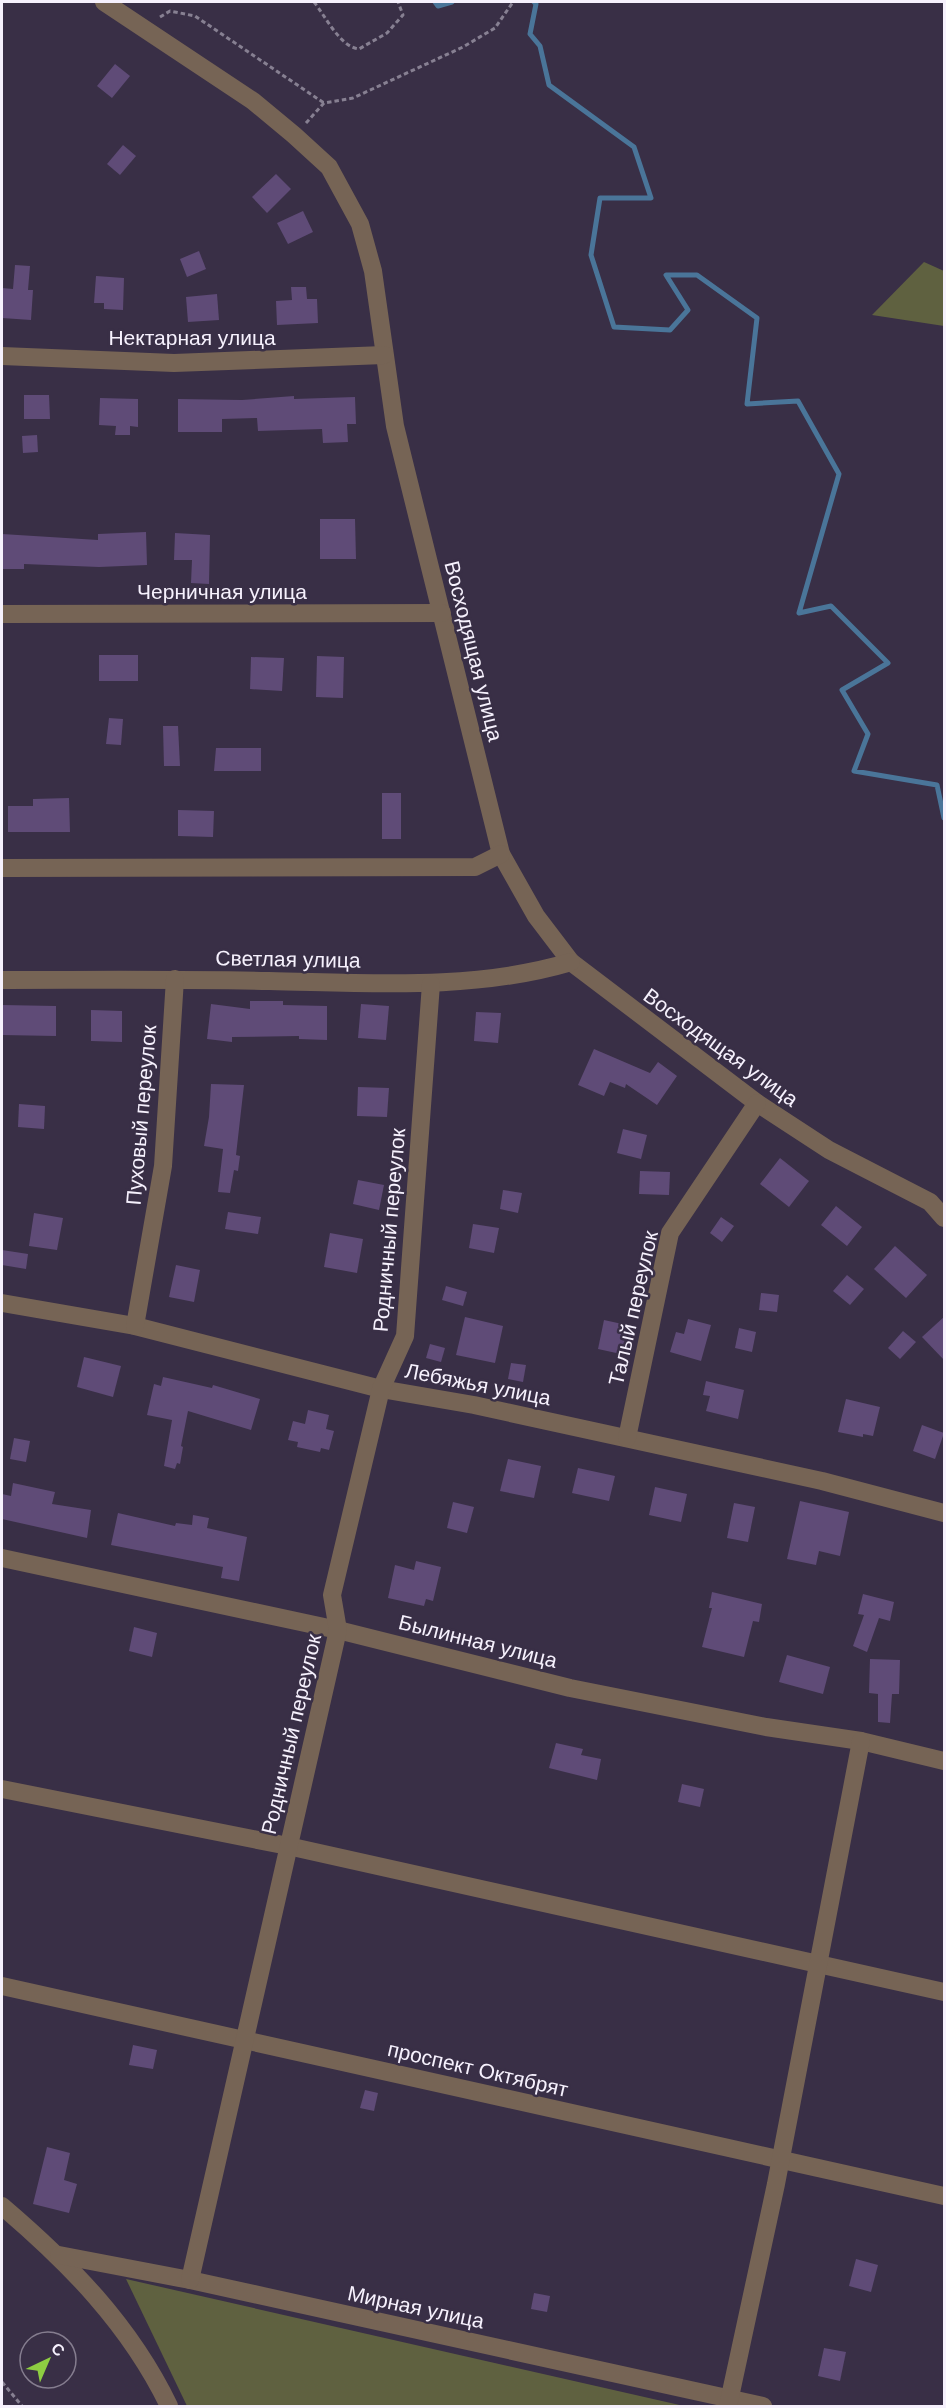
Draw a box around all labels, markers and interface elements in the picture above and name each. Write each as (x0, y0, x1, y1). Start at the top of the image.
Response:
street label: Нектарная улица (108, 326, 276, 349)
street label: Восходящая улица (440, 558, 508, 744)
street label: Черничная улица (137, 580, 307, 603)
street label: Светлая улица (215, 946, 361, 972)
street label: Восходящая улица (639, 983, 803, 1111)
street label: Пуховый переулок (122, 1023, 160, 1206)
street label: Родничный переулок (369, 1126, 409, 1333)
street label: Талый переулок (604, 1228, 662, 1388)
street label: Лебяжья улица (403, 1359, 553, 1409)
street label: Былинная улица (396, 1610, 560, 1672)
street label: Родничный переулок (257, 1631, 325, 1836)
street label: проспект Октябрят (386, 2037, 571, 2101)
street label: Мирная улица (346, 2281, 487, 2333)
north arrow (18, 2330, 78, 2390)
text: С (48, 2339, 68, 2360)

